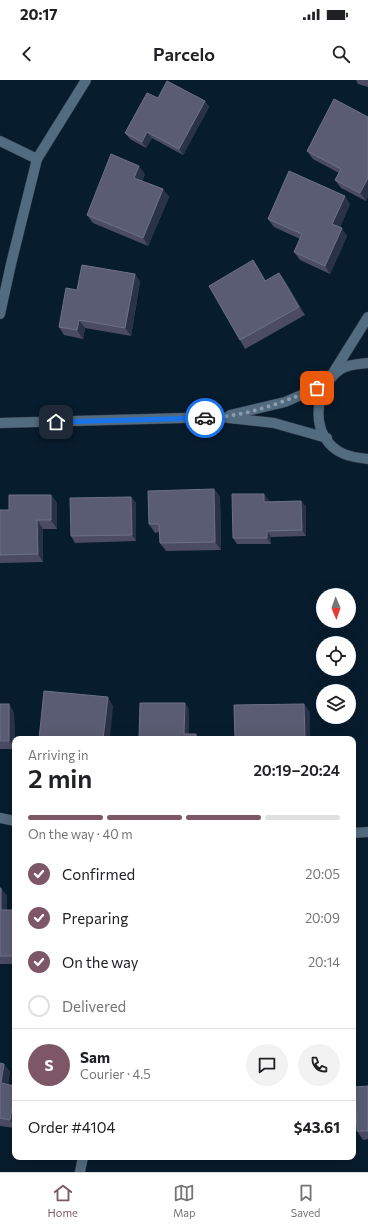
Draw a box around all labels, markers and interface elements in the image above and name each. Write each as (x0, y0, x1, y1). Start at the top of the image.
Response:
text: 20:17 (20, 5, 57, 23)
icon: back (16, 43, 38, 65)
text: Parcelo (153, 43, 215, 65)
icon: search (330, 43, 352, 65)
pin (300, 371, 334, 405)
icon: bag (306, 377, 328, 399)
courier (185, 398, 225, 438)
pin (39, 405, 73, 439)
icon: car (194, 407, 216, 429)
icon: home (45, 411, 67, 433)
north arrow (316, 588, 356, 628)
map controls (316, 588, 356, 724)
button: locate (316, 636, 356, 676)
button: layers (316, 684, 356, 724)
text: Arriving in (28, 747, 88, 763)
text: 20:19–20:24 (253, 761, 340, 779)
text: 2 min (28, 762, 92, 793)
text: On the way · 40 m (28, 826, 133, 842)
icon: check (28, 863, 50, 885)
text: Confirmed (62, 865, 135, 883)
text: 20:05 (305, 866, 340, 882)
icon: check (28, 907, 50, 929)
text: Preparing (62, 909, 128, 927)
text: 20:09 (305, 910, 340, 926)
icon: check (28, 951, 50, 973)
text: On the way (62, 953, 139, 971)
text: 20:14 (308, 954, 340, 970)
text: Delivered (62, 997, 126, 1015)
button: chat (246, 1044, 288, 1086)
button: phone (298, 1044, 340, 1086)
text: Sam (80, 1048, 110, 1066)
text: S (44, 1056, 54, 1074)
text: Courier · 4.5 (80, 1066, 151, 1082)
text: Order #4104 (28, 1118, 115, 1136)
text: $43.61 (294, 1118, 340, 1136)
tab: Home (48, 1182, 78, 1219)
tab: Map (173, 1182, 196, 1219)
tab: Saved (291, 1182, 320, 1219)

